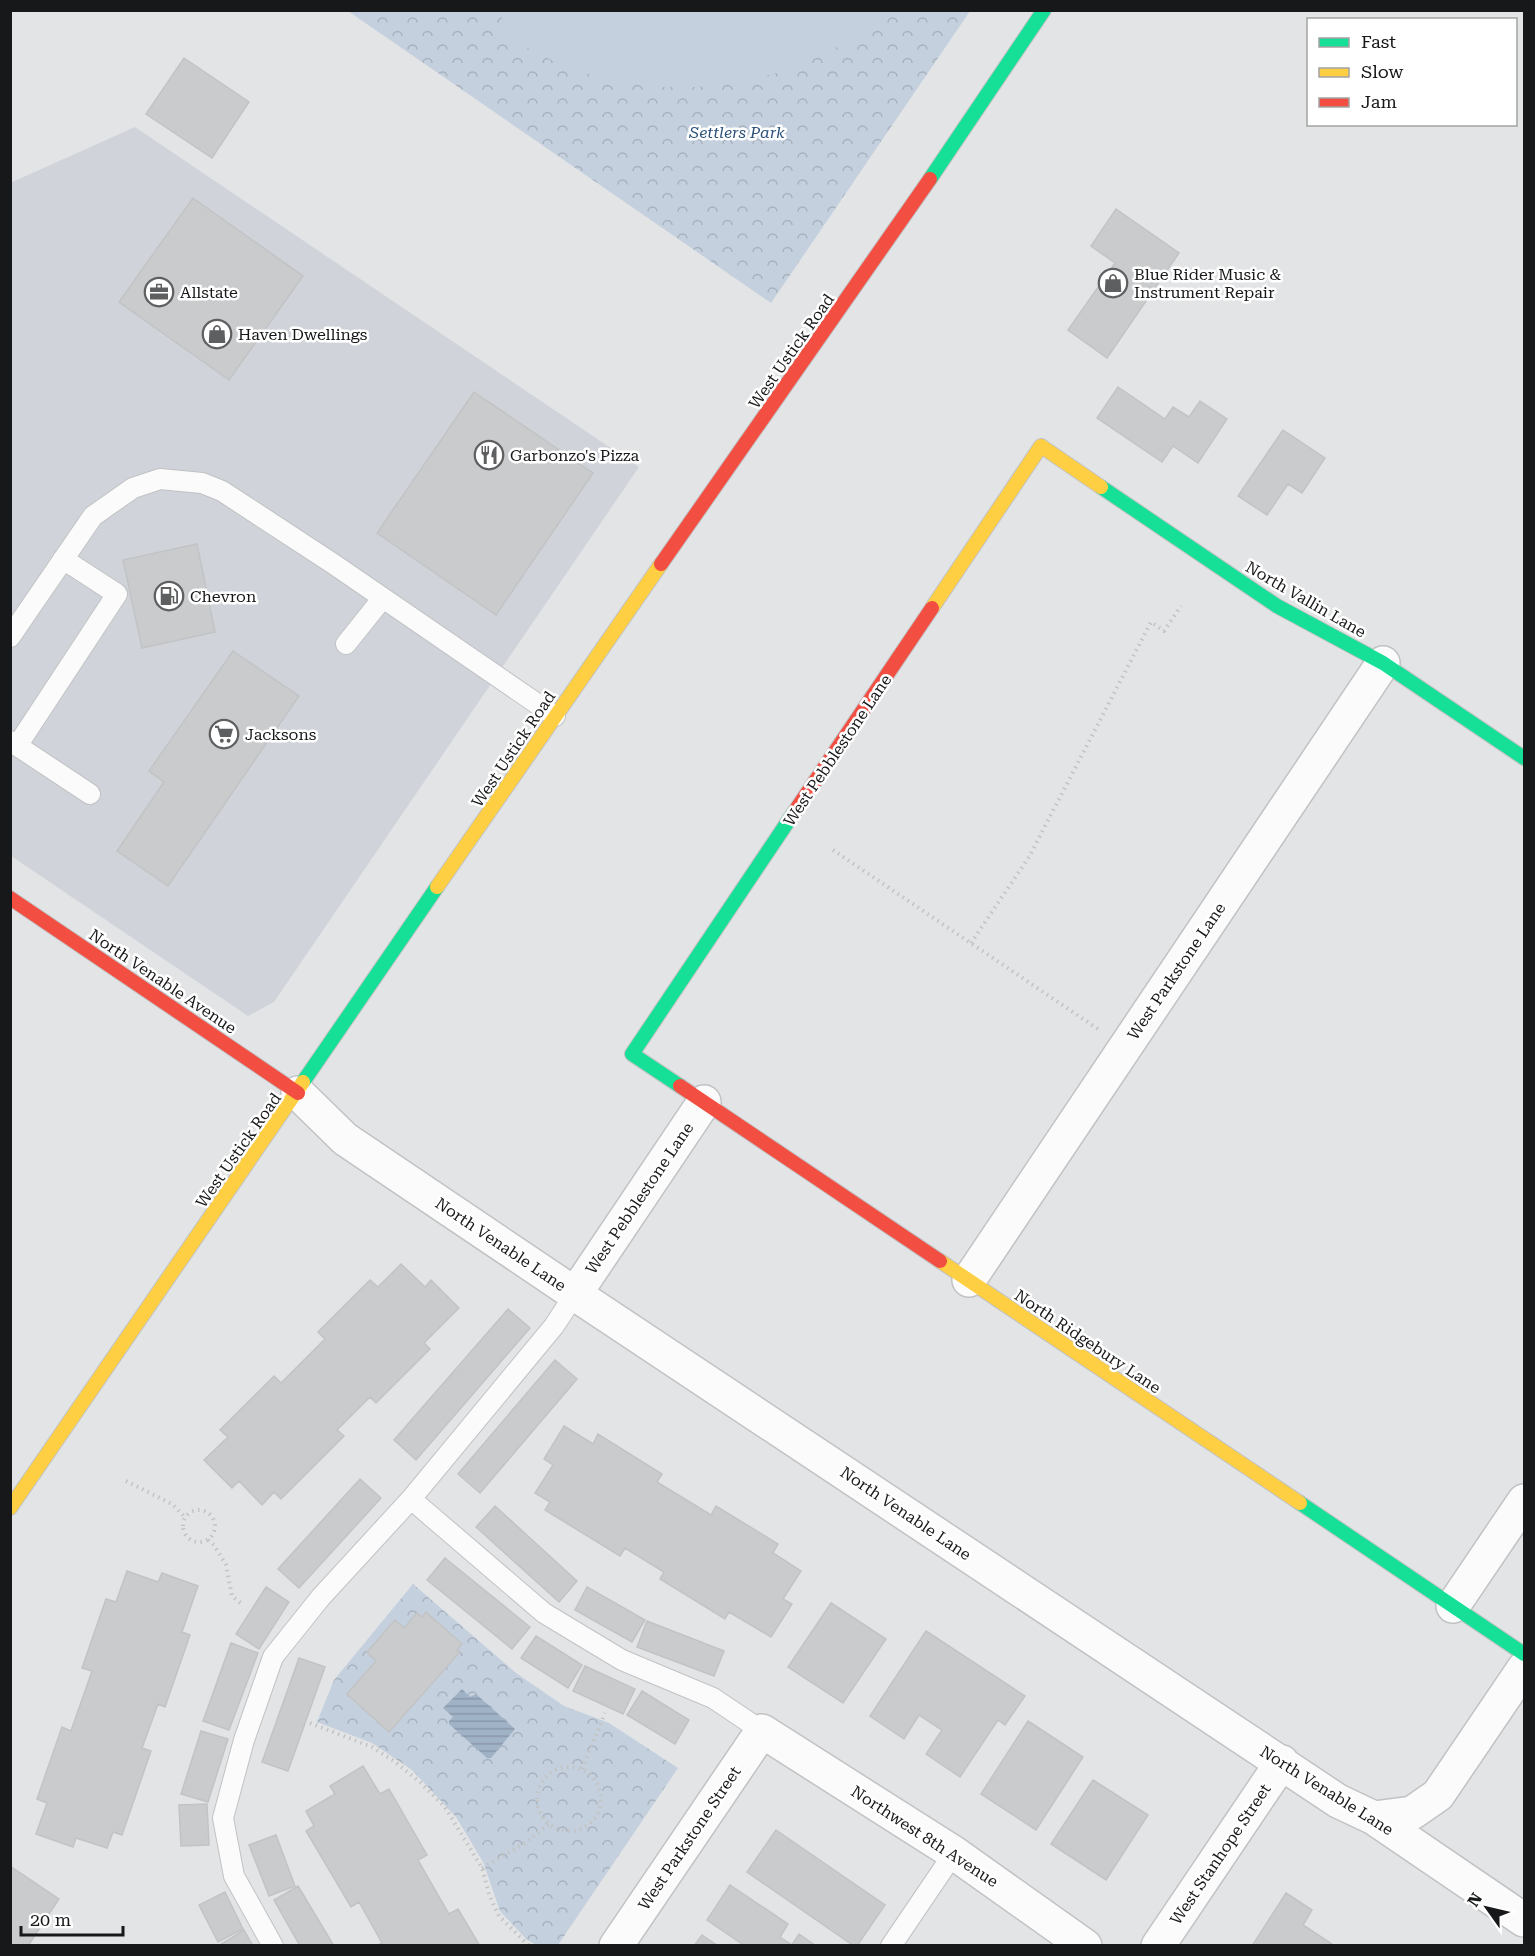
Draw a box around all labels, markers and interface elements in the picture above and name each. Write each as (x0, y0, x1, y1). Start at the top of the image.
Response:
legend (1307, 18, 1517, 126)
text: Fast (1361, 31, 1396, 52)
text: Slow (1361, 61, 1403, 82)
text: Jam (1361, 91, 1397, 112)
park label: Settlers Park (688, 123, 785, 142)
place label: Blue Rider Music & Instrument Repair (1134, 265, 1281, 302)
shop icon: Blue Rider Music & Instrument Repair (1097, 267, 1129, 299)
office icon: Allstate (143, 276, 175, 308)
place label: Allstate (180, 283, 238, 302)
street label: West Ustick Road (745, 290, 838, 412)
shop icon: Haven Dwellings (201, 318, 233, 350)
place label: Haven Dwellings (238, 325, 368, 344)
restaurant icon: Garbonzo's Pizza (473, 439, 505, 471)
place label: Garbonzo's Pizza (510, 446, 639, 465)
street label: North Vallin Lane (1242, 557, 1369, 642)
fuel station icon: Chevron (153, 580, 185, 612)
place label: Chevron (190, 587, 256, 606)
street label: West Pebblestone Lane (779, 671, 895, 830)
street label: West Ustick Road (468, 688, 559, 811)
supermarket icon: Jacksons (208, 718, 240, 750)
place label: Jacksons (245, 725, 317, 744)
street label: West Parkstone Lane (1123, 899, 1230, 1043)
street label: North Venable Avenue (86, 925, 240, 1038)
street label: West Ustick Road (192, 1089, 285, 1211)
street label: West Pebblestone Lane (581, 1119, 697, 1278)
street label: North Venable Lane (432, 1194, 570, 1295)
street label: North Ridgebury Lane (1011, 1285, 1164, 1397)
street label: North Venable Lane (837, 1463, 975, 1564)
street label: North Venable Lane (1257, 1742, 1397, 1839)
street label: West Parkstone Street (634, 1763, 745, 1914)
street label: West Stanhope Street (1166, 1780, 1275, 1928)
street label: Northwest 8th Avenue (848, 1782, 1002, 1891)
north arrow (1457, 1878, 1517, 1938)
text: N (1464, 1889, 1486, 1910)
scale bar (21, 1899, 123, 1937)
text: 20 m (30, 1909, 71, 1930)

